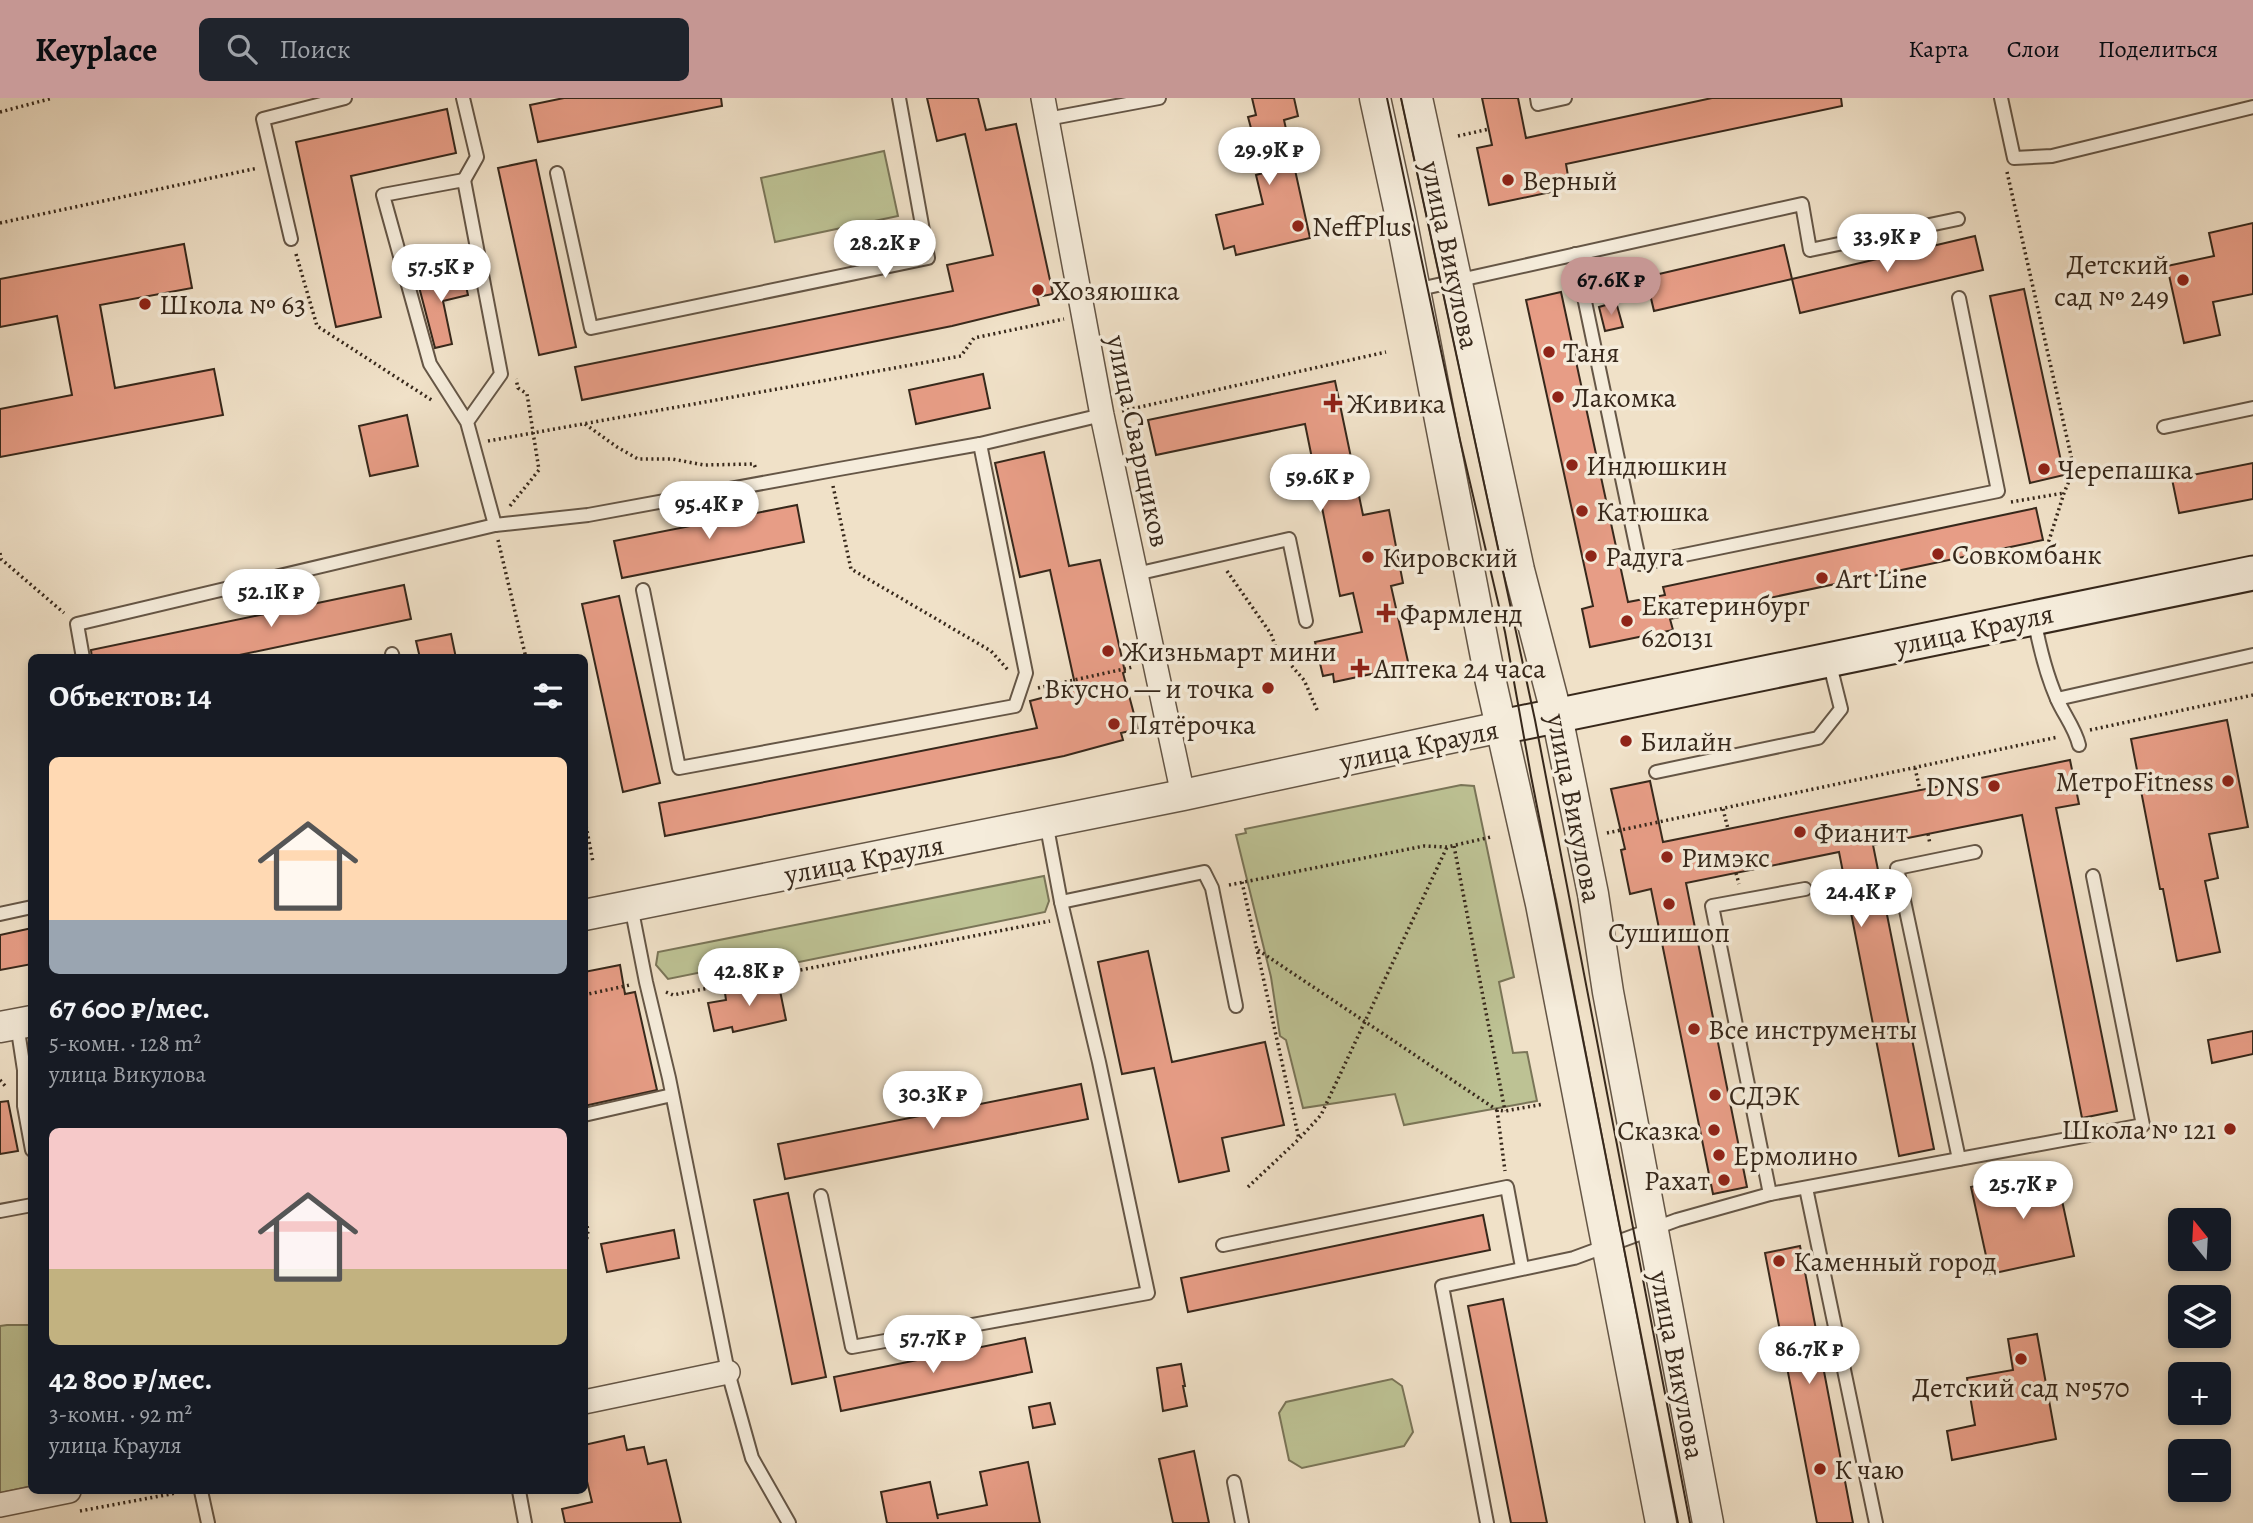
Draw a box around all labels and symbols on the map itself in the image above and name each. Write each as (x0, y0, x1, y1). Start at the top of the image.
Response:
pin: 29.9K ₽ (1204, 127, 1334, 187)
street label: улица Викулова (1411, 157, 1489, 353)
place label: Верный (1522, 162, 1617, 200)
marker: Верный (1500, 172, 1516, 188)
place label: NeffPlus (1312, 208, 1412, 246)
pin: 33.9K ₽ (1822, 214, 1952, 274)
marker: NeffPlus (1290, 218, 1306, 234)
pin: 28.2K ₽ (820, 220, 950, 280)
pin: 57.5K ₽ (376, 244, 506, 304)
place label: Детский сад № 249 (2054, 246, 2169, 316)
pin: 67.6K ₽ (1546, 258, 1676, 317)
place label: Хозяюшка (1052, 272, 1180, 310)
marker: Детский сад № 249 (2175, 272, 2191, 288)
marker: Хозяюшка (1030, 282, 1046, 298)
place label: Школа № 63 (159, 286, 306, 324)
marker: Школа № 63 (137, 296, 153, 312)
street label: улица Сварщиков (1097, 331, 1179, 551)
place label: Таня (1563, 334, 1620, 372)
marker: Таня (1541, 344, 1557, 360)
place label: Лакомка (1572, 379, 1676, 417)
place label: Живика (1347, 385, 1446, 423)
marker: Лакомка (1550, 389, 1566, 405)
marker: Живика (1325, 395, 1341, 411)
place label: Индюшкин (1586, 447, 1728, 485)
place label: Черепашка (2058, 451, 2193, 489)
pin: 59.6K ₽ (1255, 454, 1385, 514)
marker: Индюшкин (1564, 457, 1580, 473)
marker: Черепашка (2036, 461, 2052, 477)
pin: 95.4K ₽ (644, 482, 774, 541)
place label: Катюшка (1596, 493, 1709, 531)
marker: Катюшка (1574, 503, 1590, 519)
place label: Совкомбанк (1952, 536, 2102, 574)
place label: Радуга (1605, 538, 1684, 576)
place label: Кировский (1382, 539, 1518, 577)
marker: Совкомбанк (1930, 546, 1946, 562)
marker: Радуга (1583, 548, 1599, 564)
marker: Кировский (1360, 549, 1376, 565)
place label: Art Line (1835, 560, 1927, 598)
pin: 52.1K ₽ (206, 570, 336, 629)
marker: Art Line (1814, 570, 1830, 586)
place label: Екатеринбург 620131 (1641, 587, 1810, 657)
place label: Фармленд (1400, 595, 1523, 633)
street label: улица Крауля (1890, 595, 2057, 666)
marker: Фармленд (1378, 605, 1394, 621)
marker: Екатеринбург 620131 (1619, 613, 1635, 629)
place label: Жизньмарт мини (1122, 633, 1337, 671)
marker: Жизньмарт мини (1100, 643, 1116, 659)
place label: Аптека 24 часа (1373, 650, 1546, 688)
marker: Аптека 24 часа (1352, 660, 1368, 676)
place label: Вкусно — и точка (1044, 670, 1254, 708)
marker: Вкусно — и точка (1260, 680, 1276, 696)
place label: Пятёрочка (1128, 706, 1256, 744)
street label: улица Викулова (1537, 710, 1611, 906)
street label: улица Крауля (1335, 711, 1502, 782)
marker: Пятёрочка (1106, 716, 1122, 732)
place label: Билайн (1640, 723, 1733, 761)
marker: Билайн (1618, 733, 1634, 749)
place label: МетроFitness (2055, 763, 2214, 801)
place label: DNS (1925, 768, 1980, 806)
marker: МетроFitness (2220, 773, 2236, 789)
marker: DNS (1986, 778, 2002, 794)
place label: Фианит (1814, 814, 1908, 852)
marker: Фианит (1792, 824, 1808, 840)
street label: улица Крауля (780, 826, 947, 894)
place label: Римэкс (1681, 839, 1770, 877)
marker: Римэкс (1659, 849, 1675, 865)
pin: 24.4K ₽ (1796, 870, 1926, 929)
marker: Сушишоп (1661, 896, 1677, 912)
place label: Сушишоп (1608, 914, 1730, 952)
pin: 42.8K ₽ (684, 948, 814, 1008)
place label: Все инструменты (1708, 1011, 1918, 1049)
marker: Все инструменты (1686, 1021, 1702, 1037)
pin: 30.3K ₽ (868, 1072, 998, 1131)
place label: СДЭК (1729, 1077, 1800, 1115)
marker: СДЭК (1707, 1087, 1723, 1103)
place label: Школа № 121 (2061, 1111, 2216, 1149)
place label: Сказка (1617, 1112, 1700, 1150)
marker: Школа № 121 (2222, 1121, 2238, 1137)
marker: Сказка (1706, 1122, 1722, 1138)
place label: Ермолино (1733, 1137, 1858, 1175)
marker: Ермолино (1711, 1147, 1727, 1163)
place label: Рахат (1644, 1162, 1710, 1200)
pin: 25.7K ₽ (1958, 1162, 2088, 1221)
marker: Рахат (1716, 1172, 1732, 1188)
north arrow (2168, 1208, 2231, 1270)
place label: Каменный город (1793, 1243, 1997, 1281)
marker: Каменный город (1771, 1253, 1787, 1269)
street label: улица Викулова (1640, 1267, 1714, 1463)
pin: 57.7K ₽ (868, 1316, 998, 1375)
pin: 86.7K ₽ (1744, 1326, 1874, 1386)
marker: Детский сад №570 (2013, 1351, 2029, 1367)
place label: Детский сад №570 (1912, 1369, 2130, 1407)
place label: К чаю (1834, 1451, 1904, 1489)
marker: К чаю (1812, 1461, 1828, 1477)

